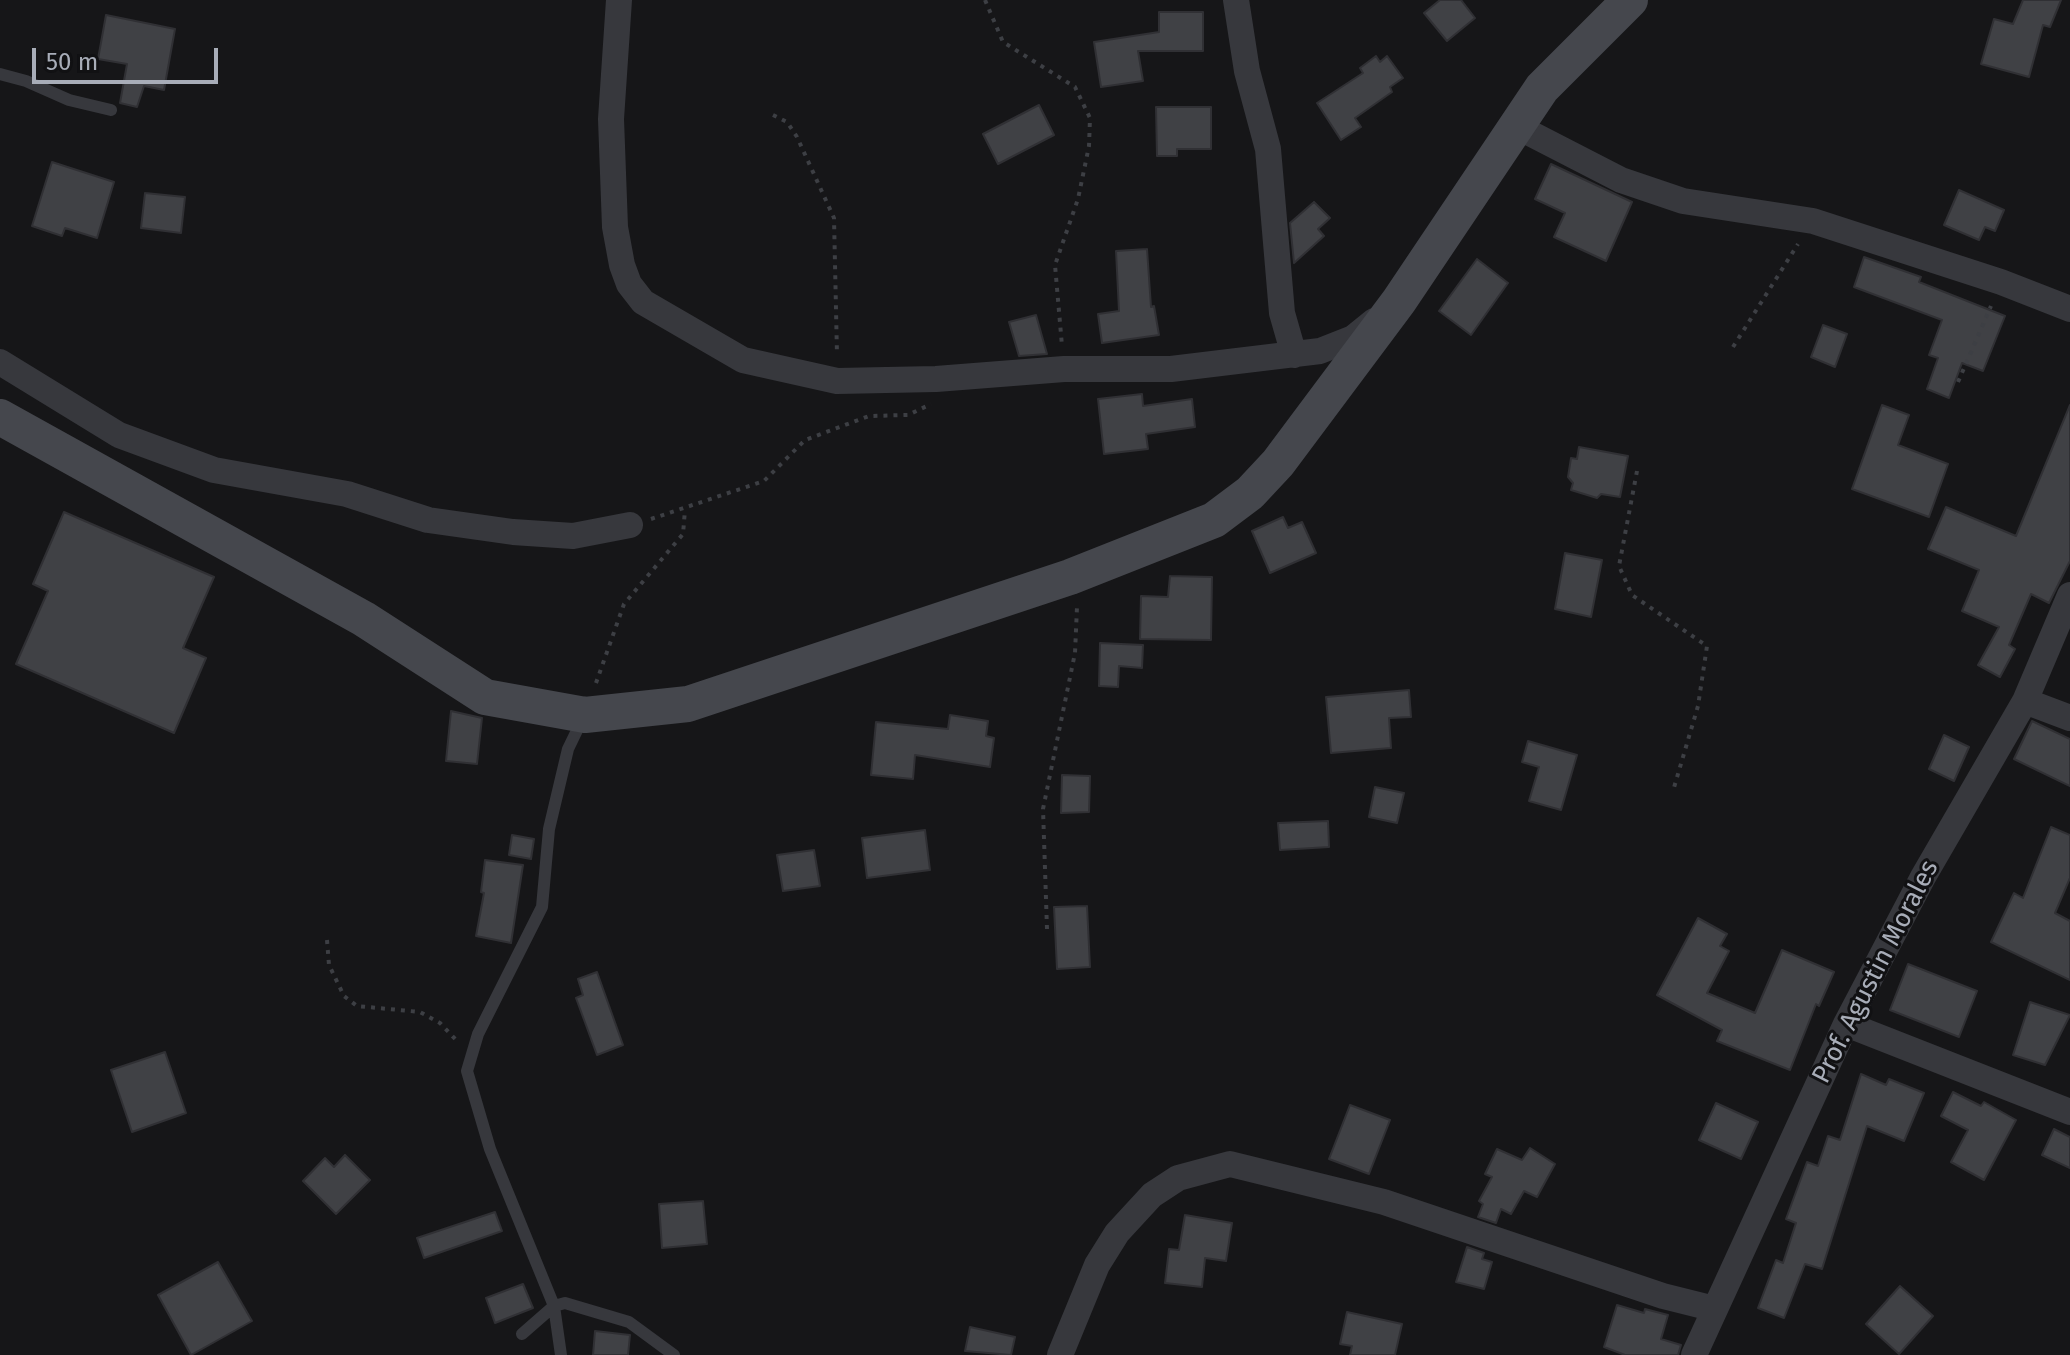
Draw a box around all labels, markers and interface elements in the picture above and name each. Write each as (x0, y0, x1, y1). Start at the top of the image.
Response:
scale bar (36, 32, 222, 82)
text: 50 m (46, 48, 98, 76)
street label: Prof. Agustin Morales (1806, 855, 1946, 1089)

